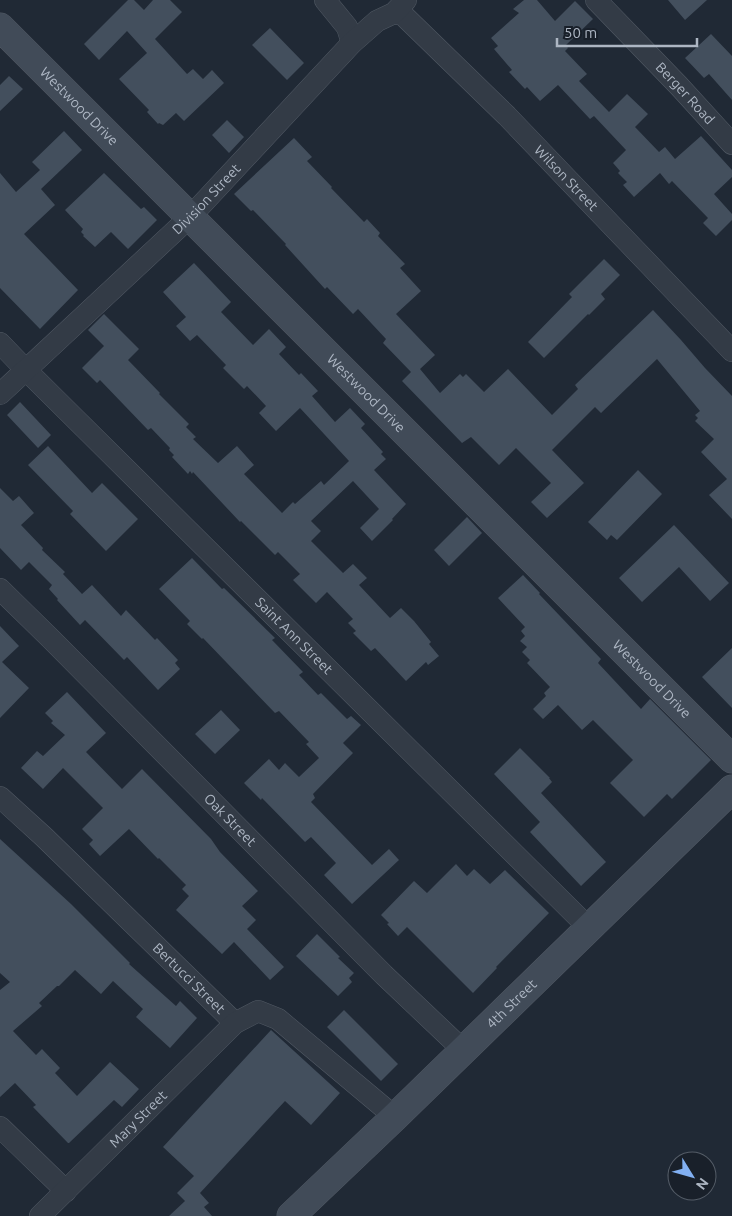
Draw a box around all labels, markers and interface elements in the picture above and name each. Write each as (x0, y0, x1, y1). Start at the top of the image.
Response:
scale bar (557, 15, 697, 47)
text: 50 m (564, 24, 597, 41)
street label: Berger Road (653, 59, 718, 127)
street label: Westwood Drive (37, 64, 122, 149)
street label: Wilson Street (531, 142, 602, 215)
street label: Division Street (169, 160, 244, 237)
street label: Westwood Drive (324, 351, 409, 436)
street label: Saint Ann Street (252, 594, 336, 678)
street label: Westwood Drive (610, 637, 694, 721)
street label: Oak Street (201, 790, 260, 850)
street label: Bertucci Street (150, 940, 229, 1017)
street label: 4th Street (483, 975, 540, 1032)
street label: Mary Street (106, 1087, 170, 1151)
north arrow (667, 1151, 717, 1201)
text: N (693, 1175, 712, 1193)

